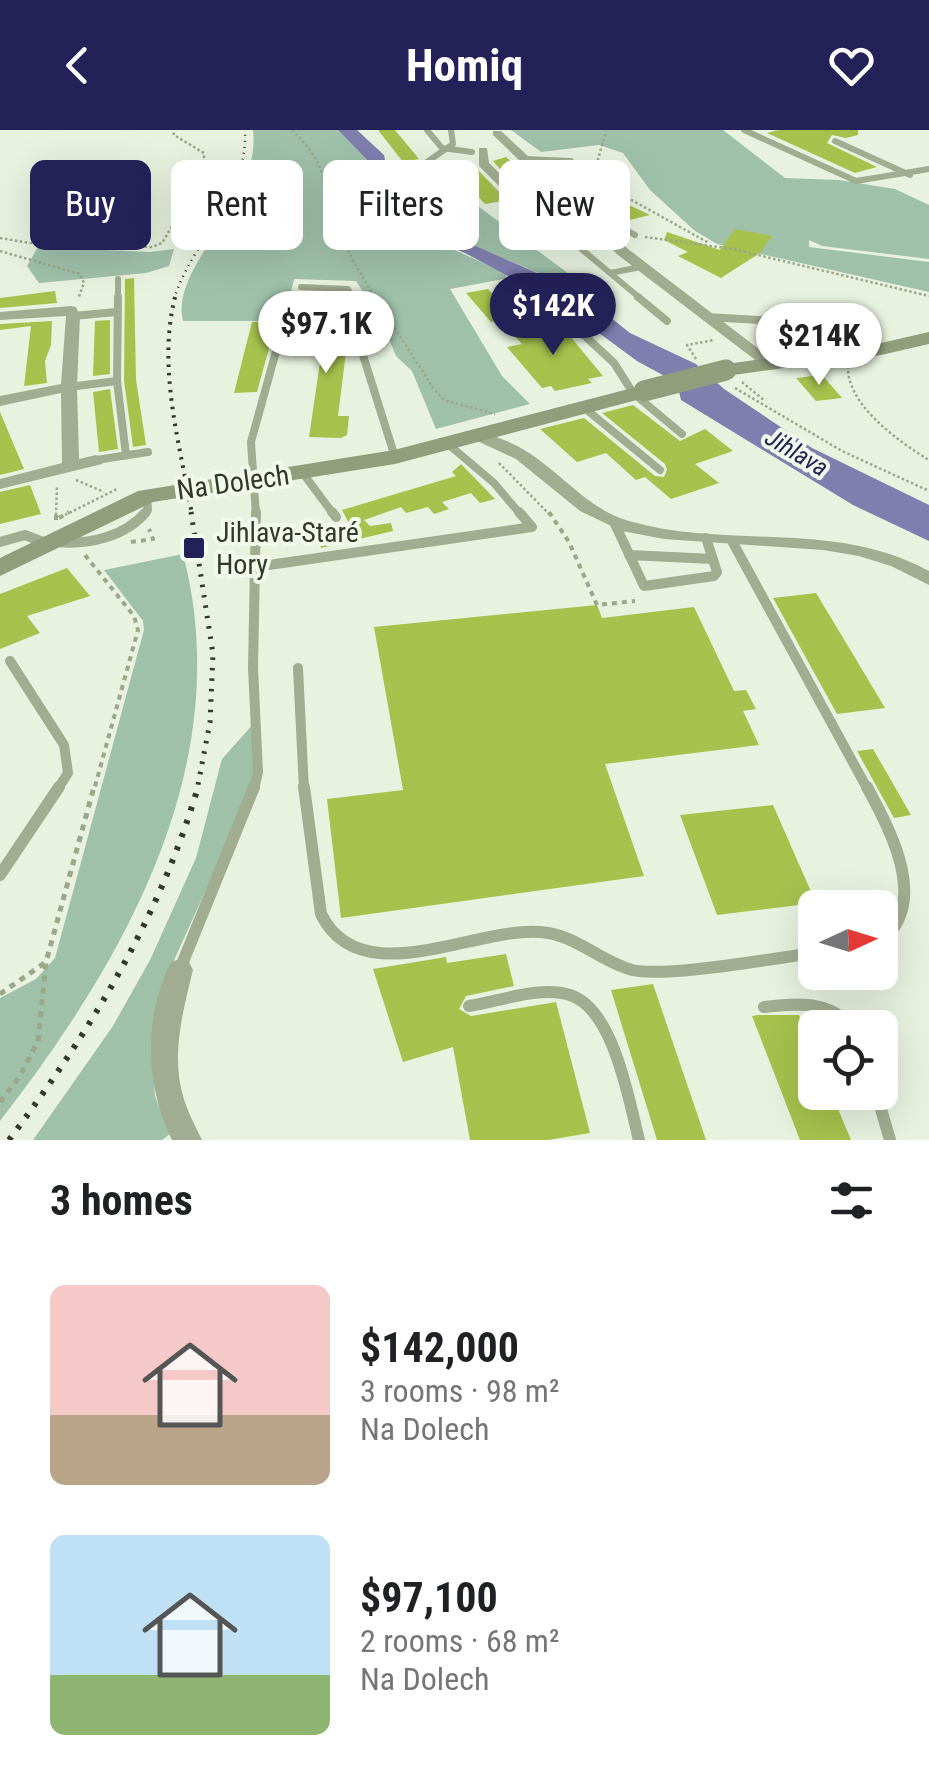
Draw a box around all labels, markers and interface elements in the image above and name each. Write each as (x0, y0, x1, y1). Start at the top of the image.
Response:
icon: back (50, 38, 105, 93)
icon: heart (824, 38, 879, 93)
text: Homiq (406, 39, 523, 92)
chip: Buy (30, 160, 151, 250)
chip: Rent (171, 160, 303, 250)
chip: Filters (323, 160, 479, 250)
chip: New (499, 160, 630, 250)
pin: $142K (483, 273, 623, 358)
text: $142K (512, 286, 594, 324)
pin: $97.1K (245, 291, 407, 376)
pin: $214K (749, 303, 889, 388)
text: $97.1K (280, 304, 372, 342)
text: $214K (778, 316, 860, 354)
water label: Jihlava (760, 423, 833, 482)
street label: Na Dolech (175, 458, 291, 507)
place label: Jihlava-Staré Hory (216, 516, 359, 581)
marker: Jihlava-Staré Hory (181, 535, 207, 561)
north arrow (798, 890, 898, 990)
map controls (798, 890, 898, 1110)
button: locate (798, 1010, 898, 1110)
icon: filters (824, 1173, 879, 1228)
text: 3 homes (50, 1176, 193, 1225)
text: $142,000 (360, 1323, 519, 1372)
icon: home (130, 1325, 250, 1445)
text: 3 rooms · 98 m² (360, 1372, 559, 1410)
text: Na Dolech (360, 1410, 489, 1448)
text: $97,100 (360, 1573, 498, 1622)
icon: home (130, 1575, 250, 1695)
text: 2 rooms · 68 m² (360, 1622, 559, 1660)
text: Na Dolech (360, 1660, 489, 1698)

